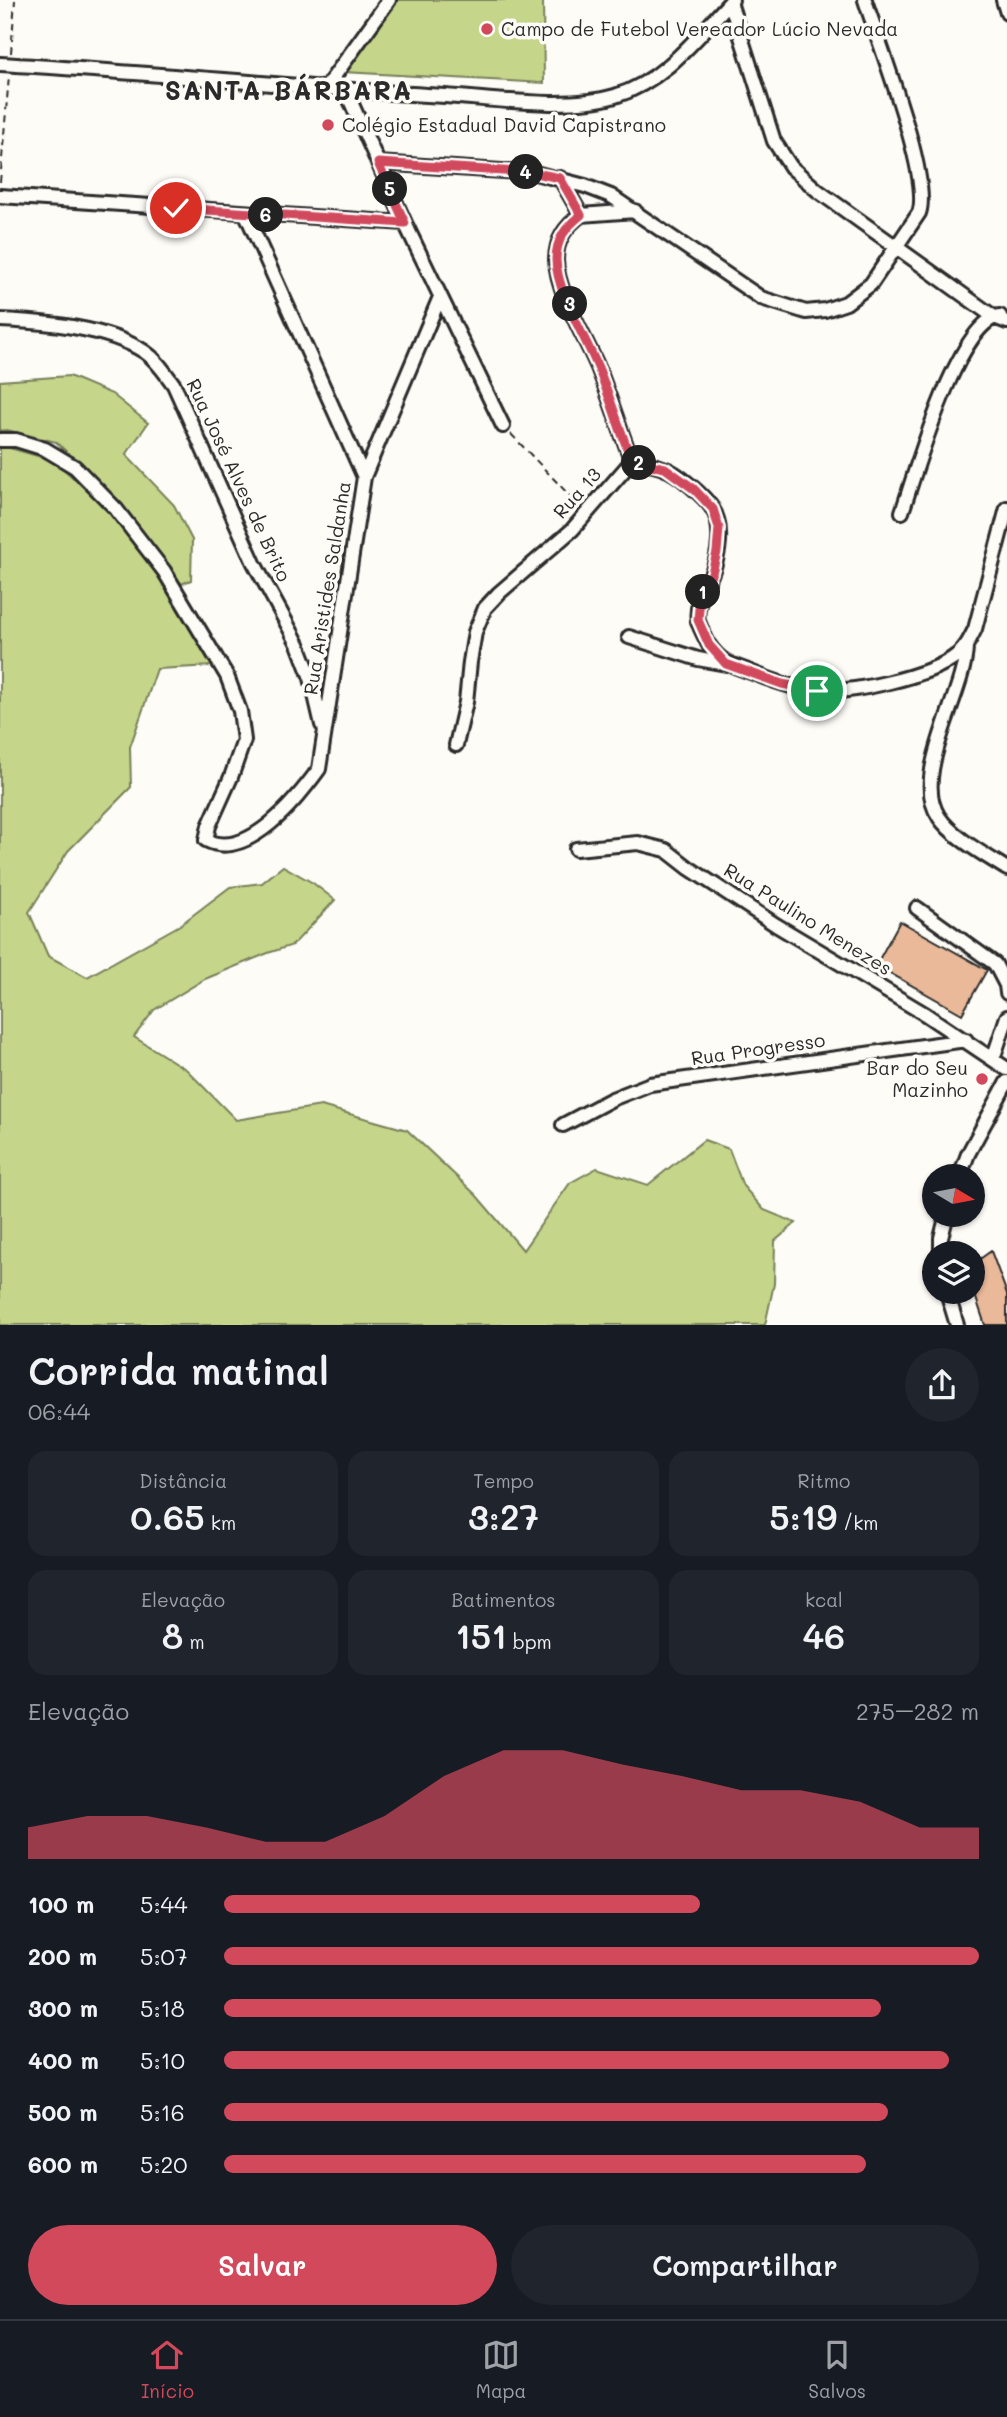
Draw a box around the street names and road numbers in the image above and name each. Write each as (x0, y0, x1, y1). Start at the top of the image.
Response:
street label: Rua José Alves de Brito (181, 374, 297, 585)
street label: Rua 13 (547, 462, 606, 523)
street label: Rua Aristides Saldanha (297, 479, 356, 696)
street label: Rua Paulino Menezes (720, 857, 897, 980)
street label: Rua Progresso (689, 1027, 826, 1070)

